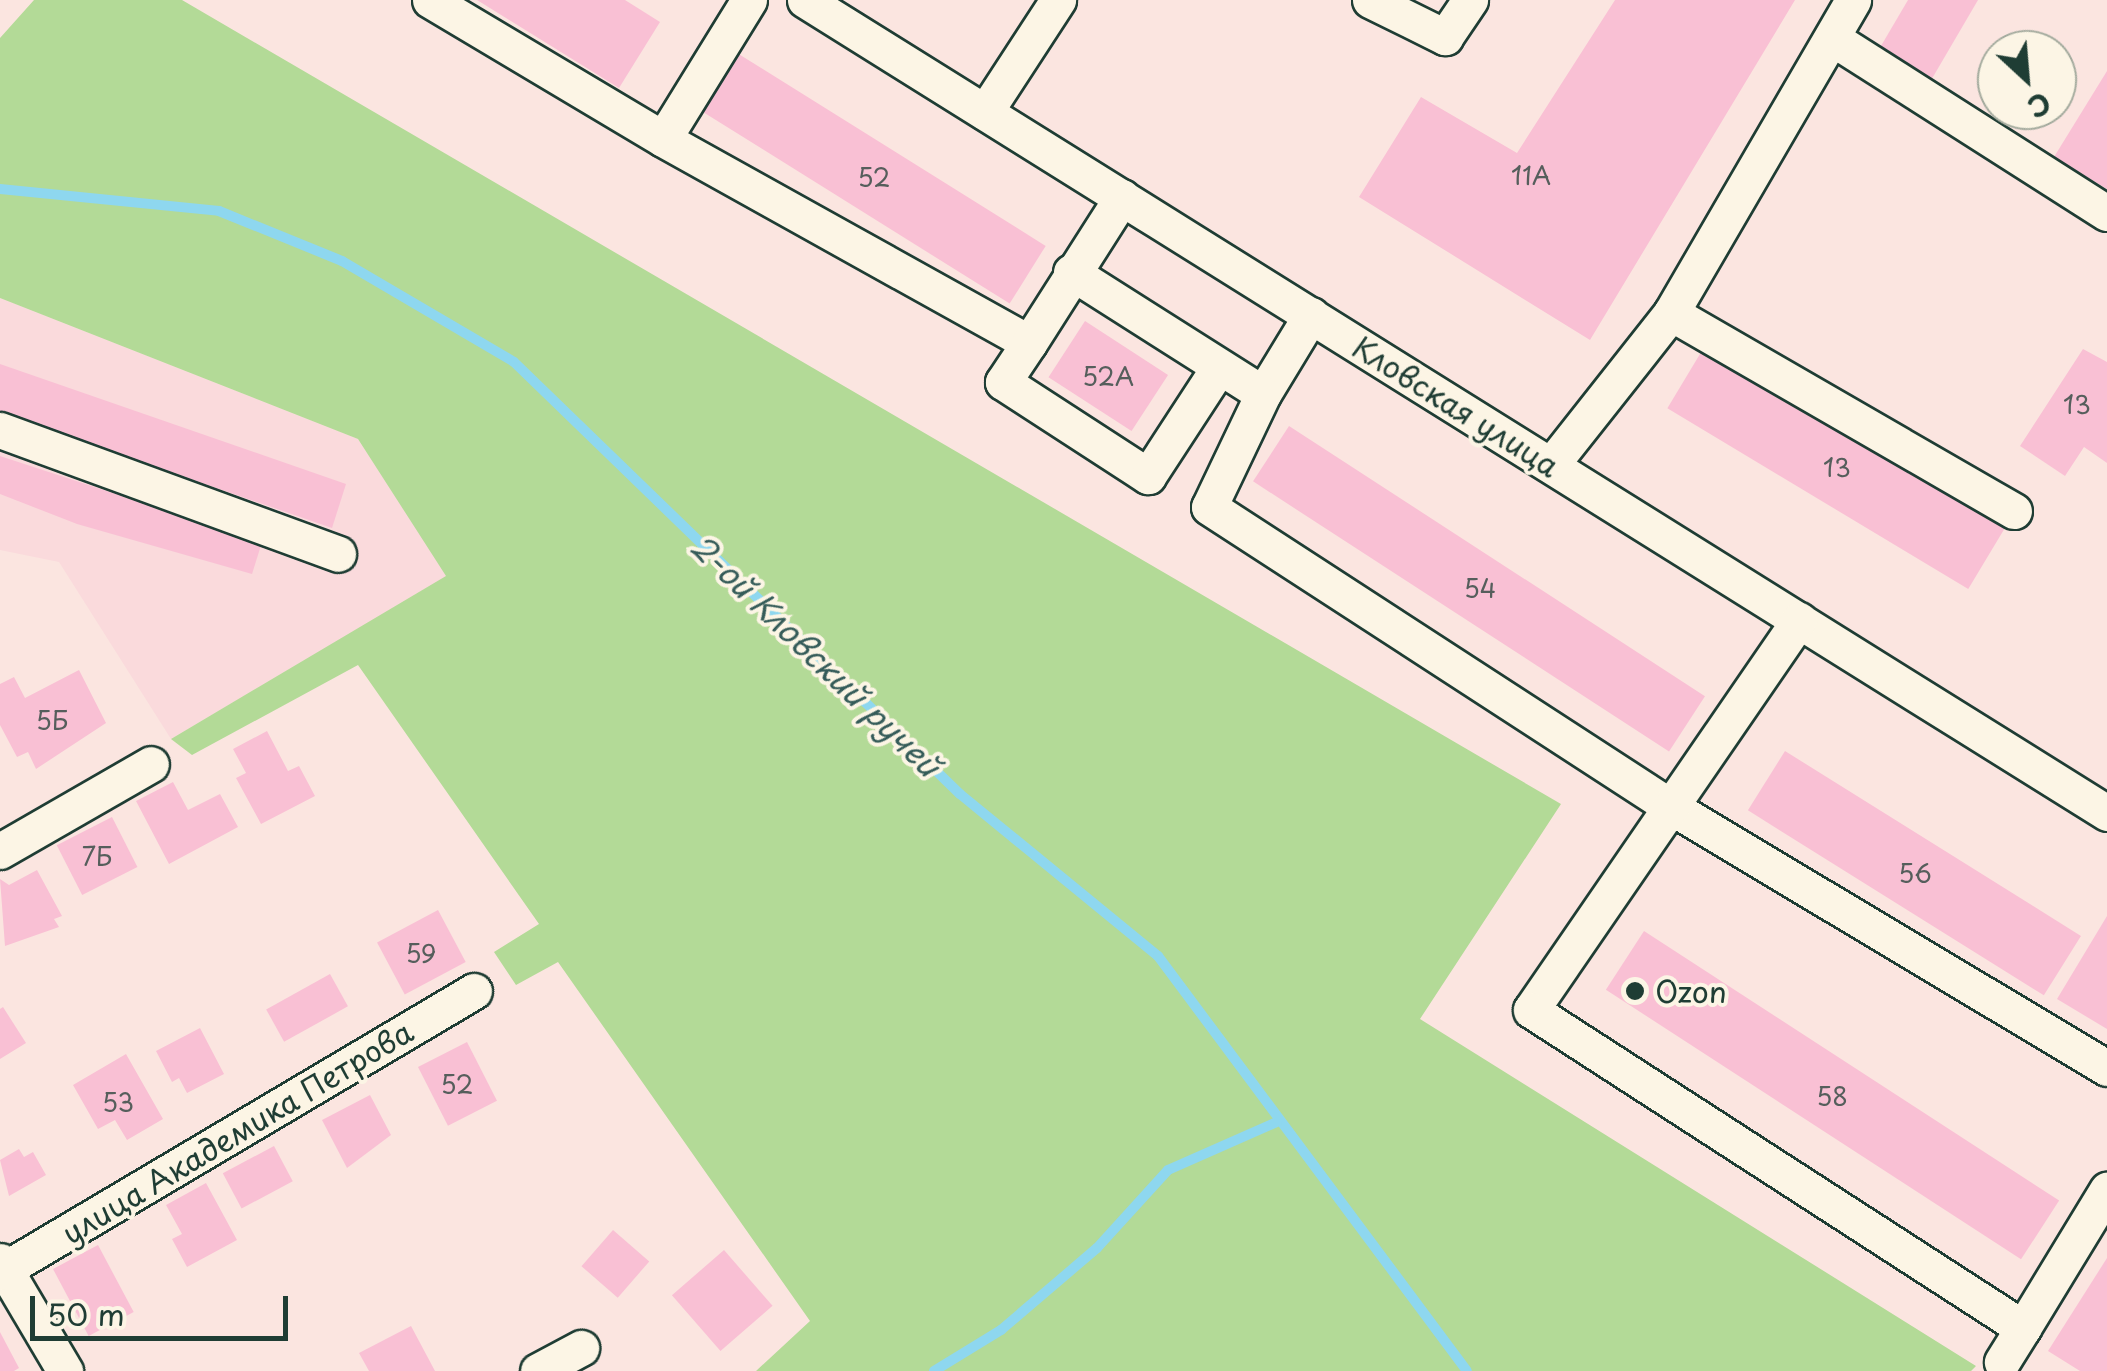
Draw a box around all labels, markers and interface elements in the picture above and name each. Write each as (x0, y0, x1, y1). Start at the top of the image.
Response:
north arrow (1977, 30, 2077, 130)
text: С (2021, 82, 2058, 130)
house number: 11А (1511, 160, 1551, 190)
house number: 52 (858, 162, 890, 192)
street label: Кловская улица (1345, 328, 1567, 484)
house number: 52А (1082, 361, 1134, 391)
house number: 13 (2063, 389, 2091, 419)
house number: 13 (1823, 452, 1851, 482)
water label: 2-ой Кловский ручей (682, 525, 950, 785)
house number: 54 (1464, 573, 1496, 603)
house number: 5Б (36, 705, 68, 735)
house number: 7Б (82, 841, 112, 871)
house number: 56 (1898, 858, 1932, 888)
house number: 59 (405, 938, 437, 968)
place label: Ozon (1655, 973, 1727, 1009)
marker: Ozon (1624, 980, 1646, 1002)
street label: улица Академика Петрова (53, 1011, 421, 1253)
house number: 52 (441, 1069, 473, 1099)
house number: 58 (1816, 1081, 1848, 1111)
house number: 53 (102, 1087, 134, 1117)
scale bar (35, 1276, 292, 1338)
text: 50 m (47, 1291, 125, 1336)

